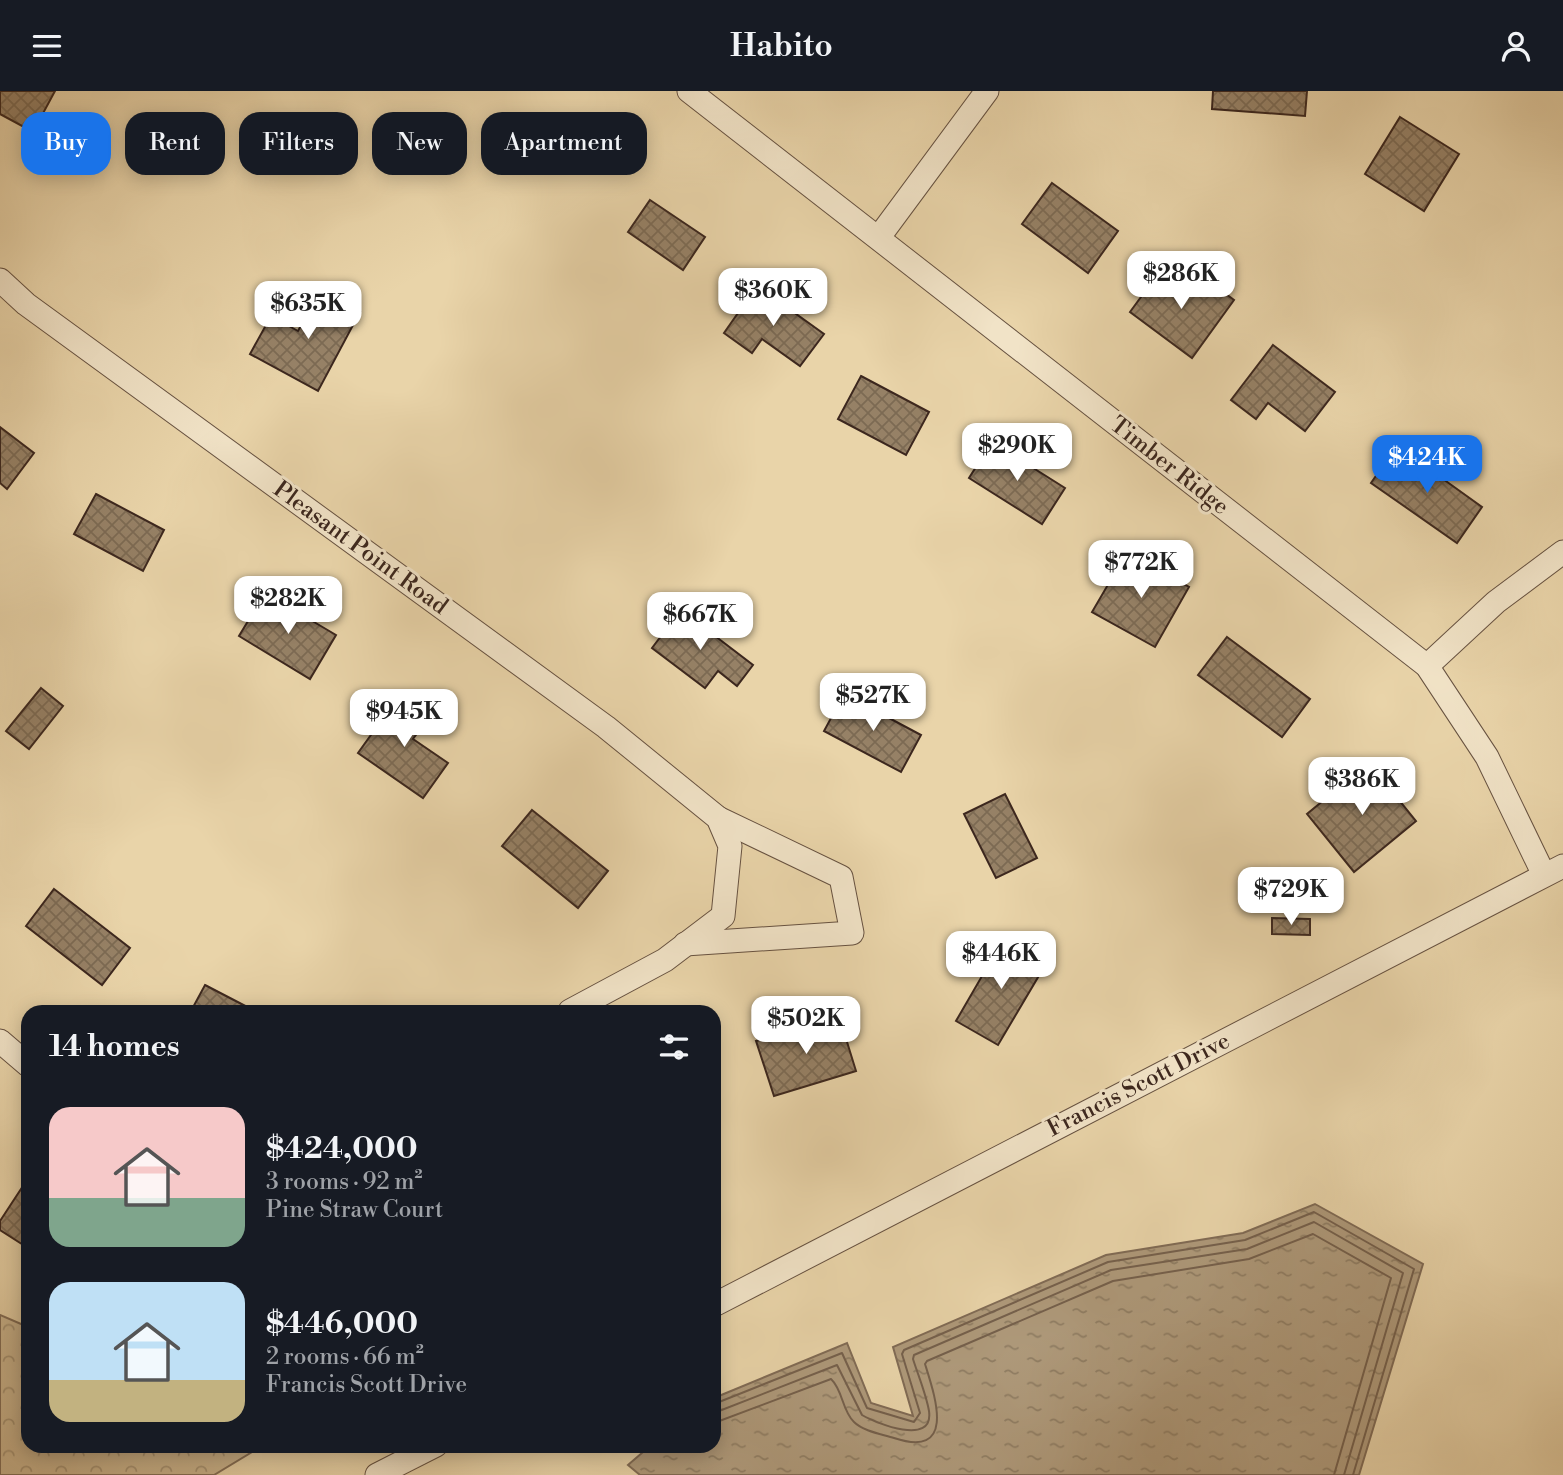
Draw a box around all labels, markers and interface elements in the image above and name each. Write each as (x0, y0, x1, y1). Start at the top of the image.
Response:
text: Habito (730, 26, 833, 66)
icon: menu (28, 27, 66, 65)
icon: person (1497, 27, 1535, 65)
chip: Buy (21, 112, 111, 175)
chip: Rent (125, 112, 225, 175)
chip: Filters (239, 112, 358, 175)
chip: New (372, 112, 467, 175)
chip: Apartment (481, 112, 647, 175)
pin: $286K (1132, 251, 1230, 311)
text: $286K (1143, 260, 1219, 288)
pin: $360K (724, 268, 822, 328)
text: $360K (734, 277, 812, 305)
pin: $635K (259, 281, 357, 341)
text: $635K (271, 290, 345, 318)
street label: Timber Ridge (1104, 411, 1234, 521)
pin: $290K (968, 423, 1066, 483)
text: $290K (978, 432, 1056, 460)
pin: $424K (1378, 435, 1476, 495)
text: $424K (1388, 444, 1466, 472)
street label: Pleasant Point Road (268, 475, 453, 620)
pin: $772K (1092, 540, 1190, 600)
text: $772K (1104, 549, 1178, 577)
pin: $282K (239, 577, 337, 636)
text: $282K (250, 585, 326, 613)
pin: $667K (651, 593, 749, 652)
text: $667K (663, 601, 737, 629)
pin: $527K (824, 673, 922, 733)
text: $527K (836, 682, 910, 710)
pin: $945K (355, 689, 453, 749)
text: $945K (366, 698, 442, 726)
pin: $386K (1313, 757, 1411, 817)
text: $386K (1324, 766, 1400, 794)
pin: $729K (1242, 867, 1340, 927)
text: $729K (1254, 876, 1328, 904)
pin: $446K (952, 932, 1050, 991)
text: $446K (962, 940, 1040, 968)
pin: $502K (757, 997, 855, 1056)
text: $502K (767, 1005, 845, 1033)
street label: Francis Scott Drive (1042, 1027, 1234, 1143)
text: 14 homes (49, 1028, 180, 1066)
icon: filters (655, 1028, 693, 1066)
text: $424,000 (266, 1130, 418, 1168)
icon: home (105, 1135, 189, 1219)
text: 3 rooms · 92 m² (266, 1168, 422, 1196)
text: Pine Straw Court (266, 1196, 443, 1224)
text: $446,000 (266, 1305, 418, 1343)
icon: home (105, 1310, 189, 1394)
text: 2 rooms · 66 m² (266, 1343, 424, 1371)
text: Francis Scott Drive (266, 1371, 467, 1399)

